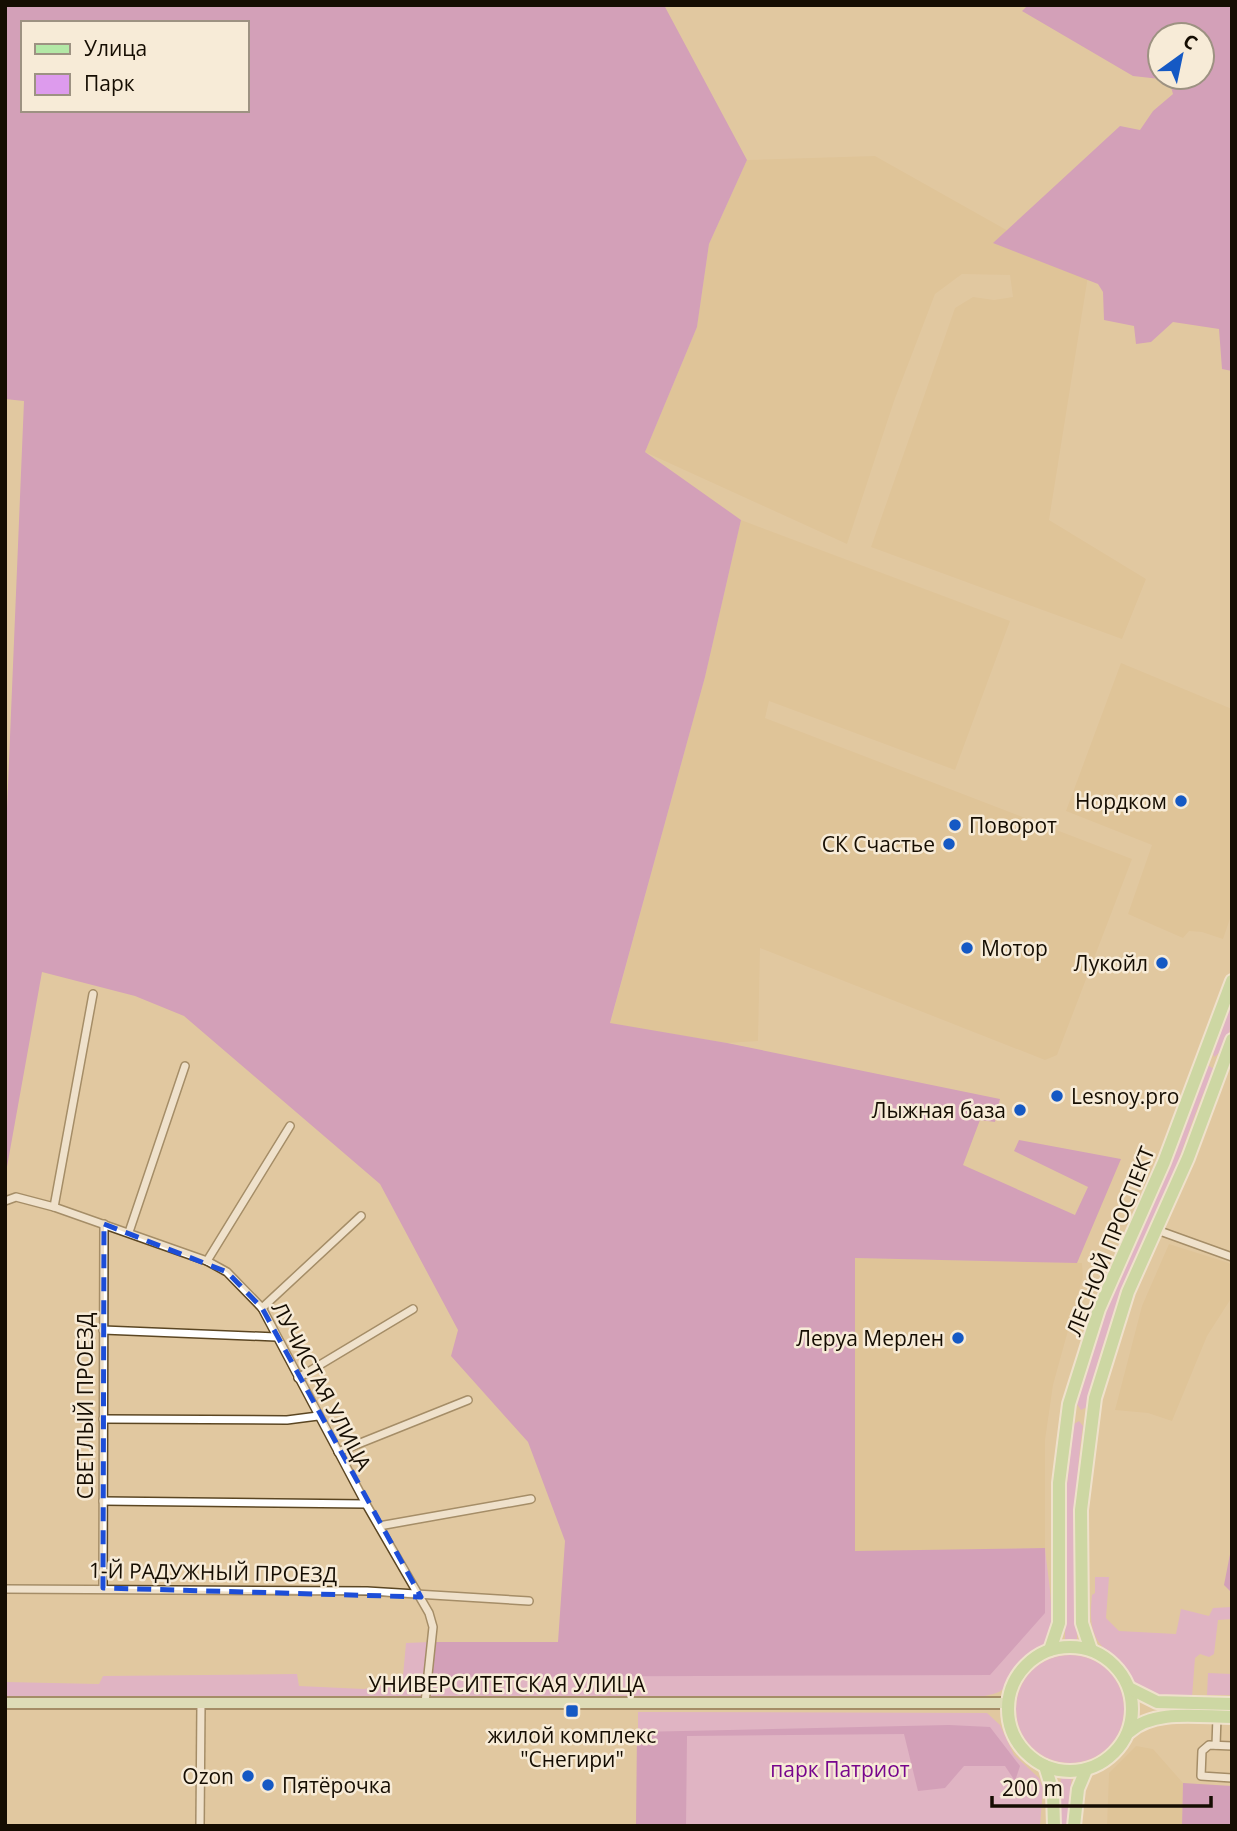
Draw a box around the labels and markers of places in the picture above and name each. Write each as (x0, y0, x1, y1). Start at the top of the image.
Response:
place label: Нордком (1075, 787, 1167, 815)
marker: Нордком (1173, 793, 1189, 809)
place label: Поворот (969, 811, 1057, 839)
marker: Поворот (947, 817, 963, 833)
place label: СК Счастье (822, 830, 935, 858)
marker: СК Счастье (941, 836, 957, 852)
place label: Мотор (981, 934, 1048, 962)
marker: Мотор (959, 940, 975, 956)
place label: Лукойл (1074, 949, 1148, 977)
marker: Лукойл (1154, 955, 1170, 971)
place label: Lesnoy.pro (1071, 1082, 1179, 1110)
marker: Lesnoy.pro (1049, 1088, 1065, 1104)
place label: Лыжная база (872, 1096, 1006, 1124)
marker: Лыжная база (1012, 1102, 1028, 1118)
place label: Леруа Мерлен (796, 1324, 944, 1352)
marker: Леруа Мерлен (950, 1330, 966, 1346)
marker: жилой комплекс "Снегири" (564, 1703, 580, 1719)
place label: жилой комплекс "Снегири" (488, 1721, 656, 1773)
place label: Ozon (182, 1762, 234, 1790)
marker: Ozon (240, 1768, 256, 1784)
place label: Пятёрочка (282, 1771, 391, 1799)
marker: Пятёрочка (260, 1777, 276, 1793)

